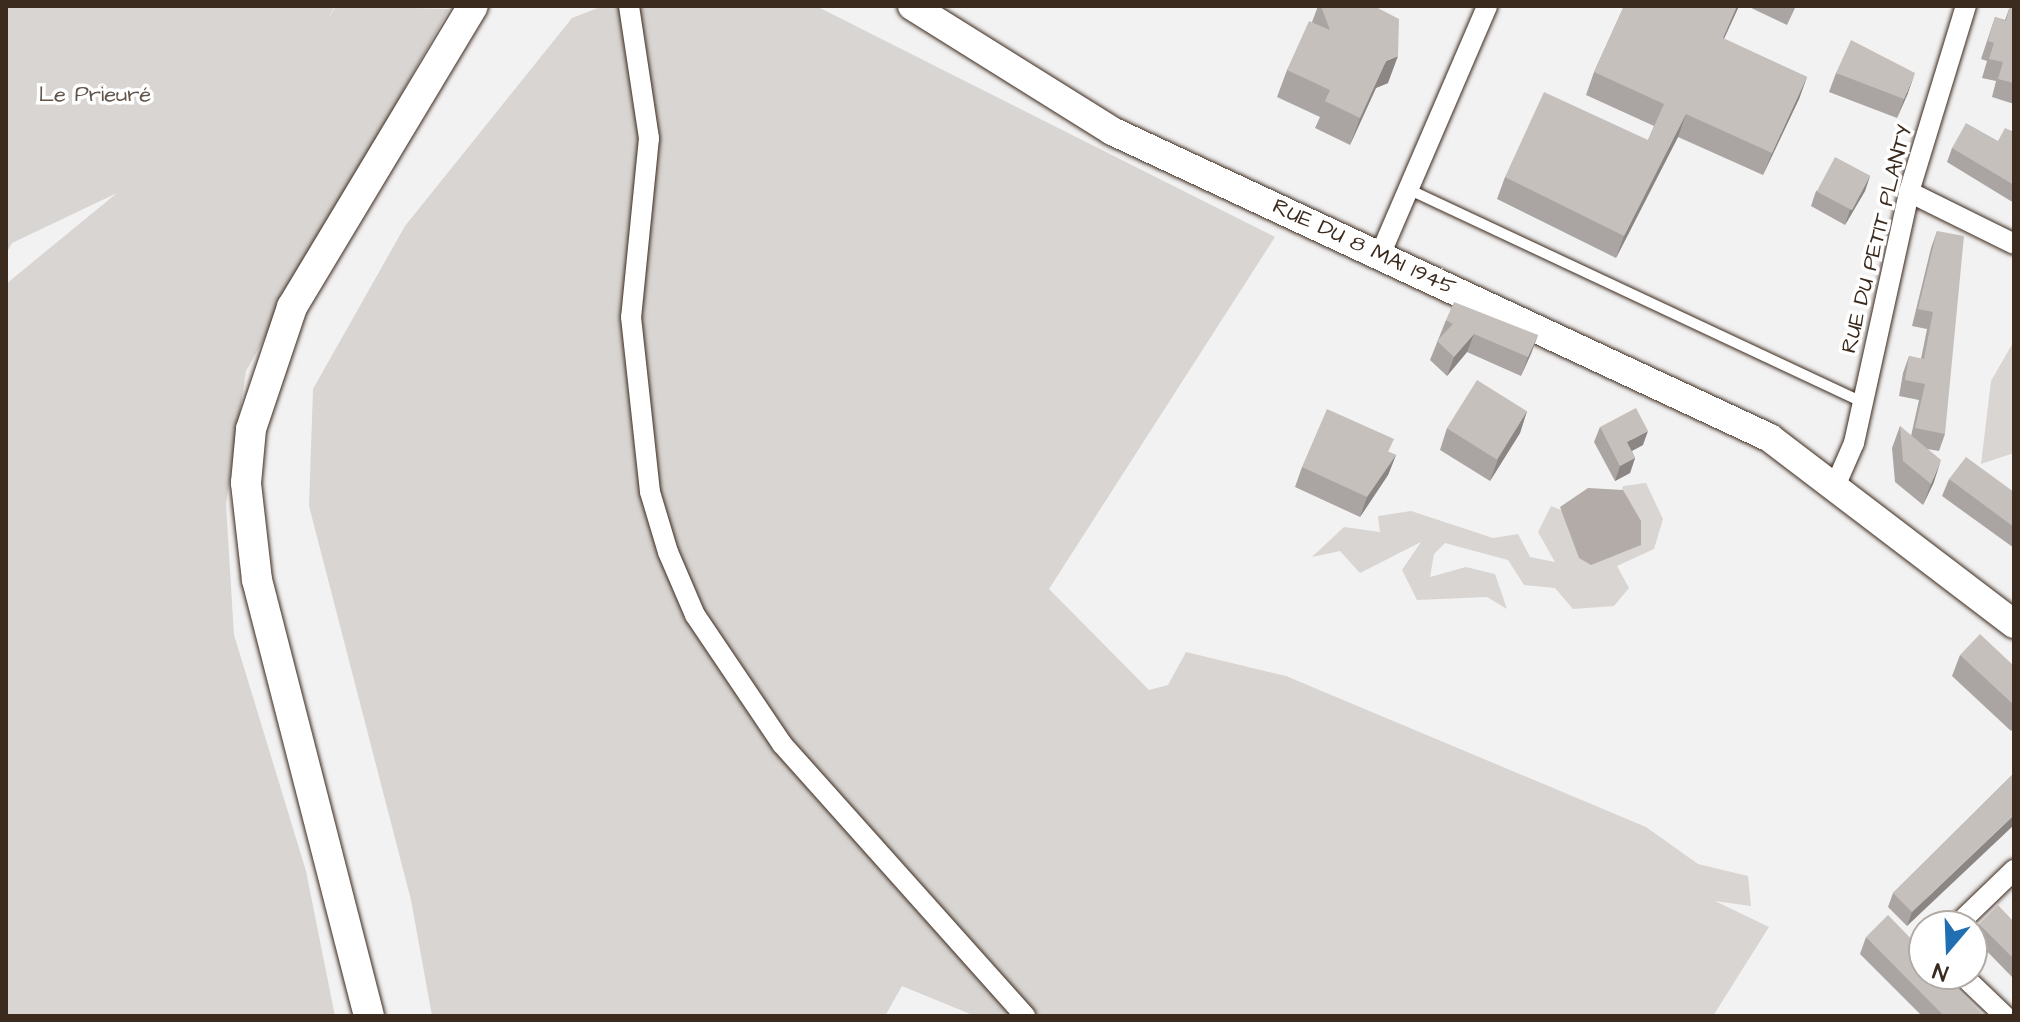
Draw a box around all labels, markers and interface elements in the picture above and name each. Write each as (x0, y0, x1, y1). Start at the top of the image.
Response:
park label: Le Prieuré (39, 82, 151, 108)
street label: RUE DU PETIT PLANTY (1836, 122, 1918, 356)
street label: RUE DU 8 MAI 1945 (1268, 193, 1460, 301)
north arrow (1908, 910, 1988, 990)
text: N (1929, 954, 1952, 988)

